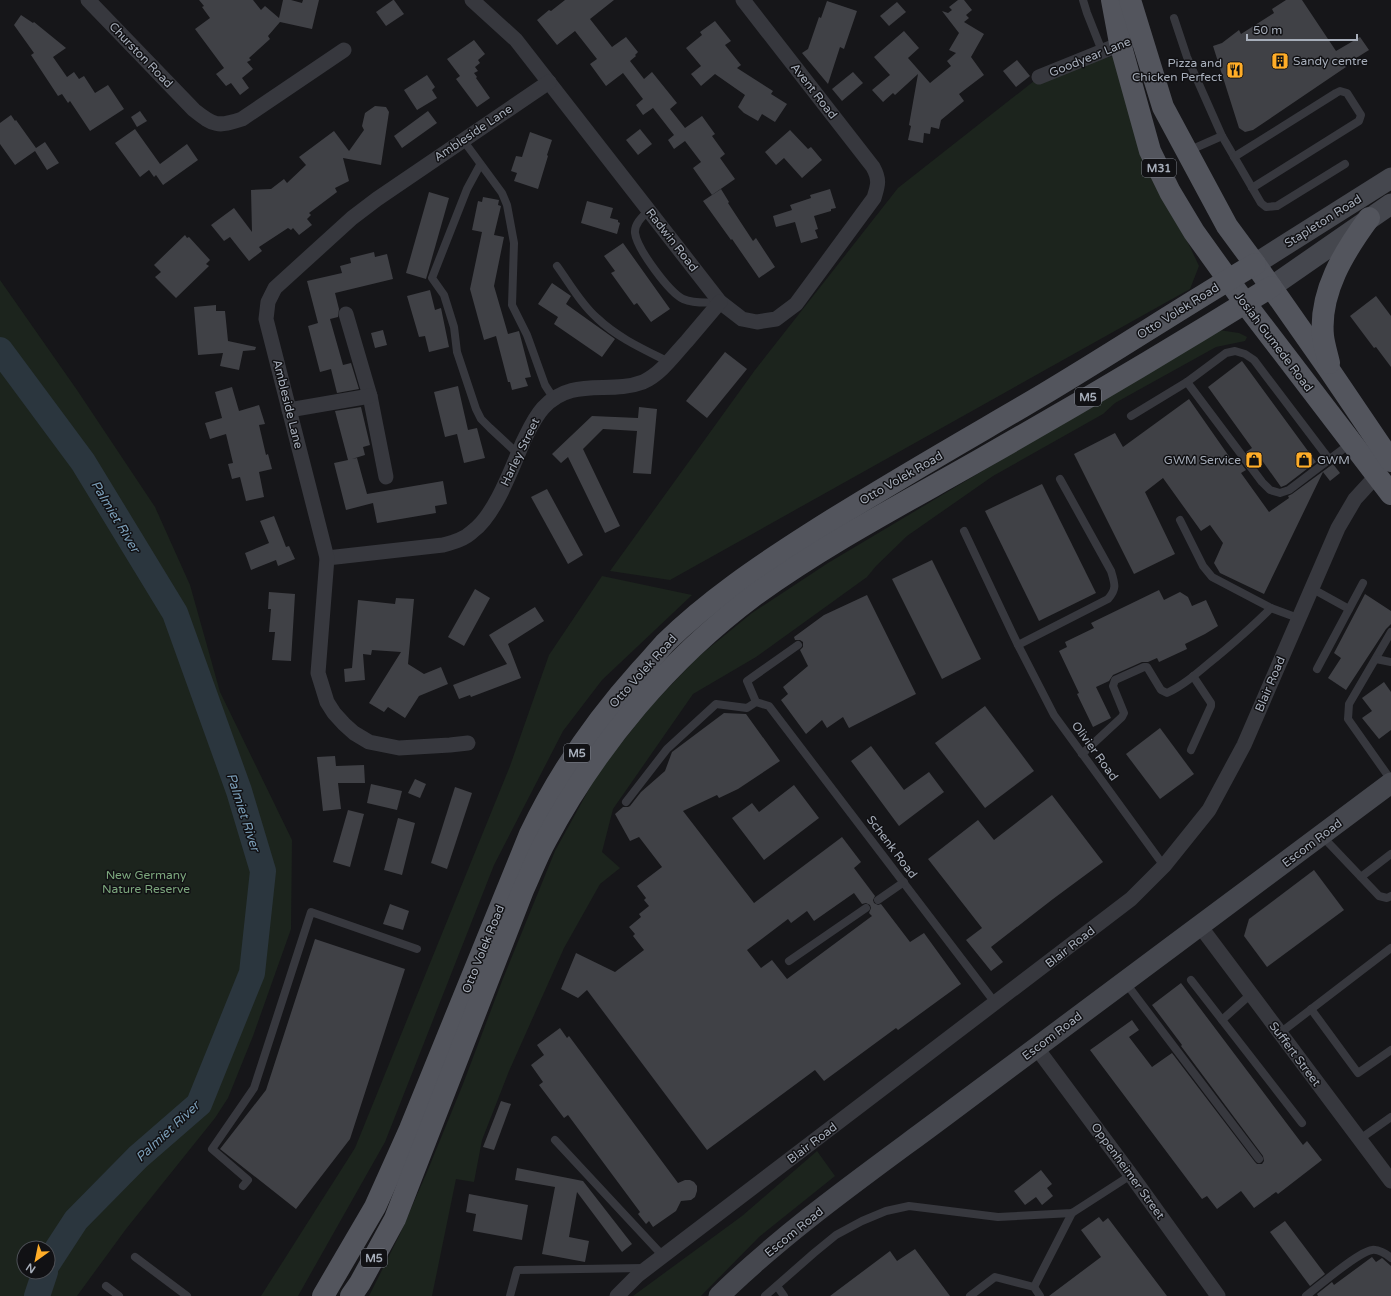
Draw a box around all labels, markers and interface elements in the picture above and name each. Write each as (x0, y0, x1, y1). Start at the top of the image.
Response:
scale bar (1247, 16, 1357, 42)
street label: Churston Road (106, 19, 176, 91)
text: 50 m (1253, 23, 1282, 37)
street label: Goodyear Lane (1047, 34, 1133, 80)
building icon: Sandy centre (1270, 51, 1290, 71)
place label: Sandy centre (1293, 54, 1368, 68)
place label: Pizza and Chicken Perfect (1132, 56, 1222, 84)
street label: Avent Road (788, 60, 840, 122)
restaurant icon: Pizza and Chicken Perfect (1225, 60, 1245, 80)
street label: Ambleside Lane (431, 102, 515, 164)
road number: M31 (1142, 159, 1176, 177)
street label: Stapleton Road (1282, 192, 1364, 250)
street label: Radwin Road (643, 206, 701, 274)
street label: Otto Volek Road (1135, 280, 1221, 342)
street label: Josiah Gumede Road (1232, 290, 1316, 394)
street label: Ambleside Lane (270, 358, 306, 450)
road number: M5 (1075, 388, 1101, 406)
street label: Harley Street (497, 415, 543, 488)
street label: Otto Volek Road (857, 448, 945, 508)
shop icon: GWM Service (1244, 450, 1264, 470)
shop icon: GWM (1294, 450, 1314, 470)
place label: GWM Service (1164, 453, 1241, 467)
place label: GWM (1317, 453, 1350, 467)
water label: Palmiet River (87, 477, 144, 557)
street label: Otto Volek Road (606, 631, 680, 711)
street label: Blair Road (1252, 654, 1288, 714)
street label: Olivier Road (1069, 719, 1121, 783)
road number: M5 (564, 744, 590, 762)
water label: Palmiet River (223, 771, 264, 855)
street label: Schenk Road (864, 813, 920, 881)
street label: Escom Road (1279, 816, 1345, 870)
park label: New Germany Nature Reserve (102, 868, 190, 896)
street label: Otto Volek Road (459, 903, 507, 995)
street label: Blair Road (1043, 923, 1097, 971)
street label: Escom Road (1019, 1009, 1085, 1063)
street label: Suffert Street (1266, 1019, 1324, 1089)
water label: Palmiet River (132, 1097, 204, 1165)
street label: Blair Road (784, 1120, 840, 1166)
street label: Oppenheimer Street (1088, 1120, 1168, 1222)
street label: Escom Road (762, 1204, 826, 1260)
north arrow (16, 1240, 56, 1280)
road number: M5 (361, 1249, 387, 1267)
text: N (24, 1260, 38, 1276)

